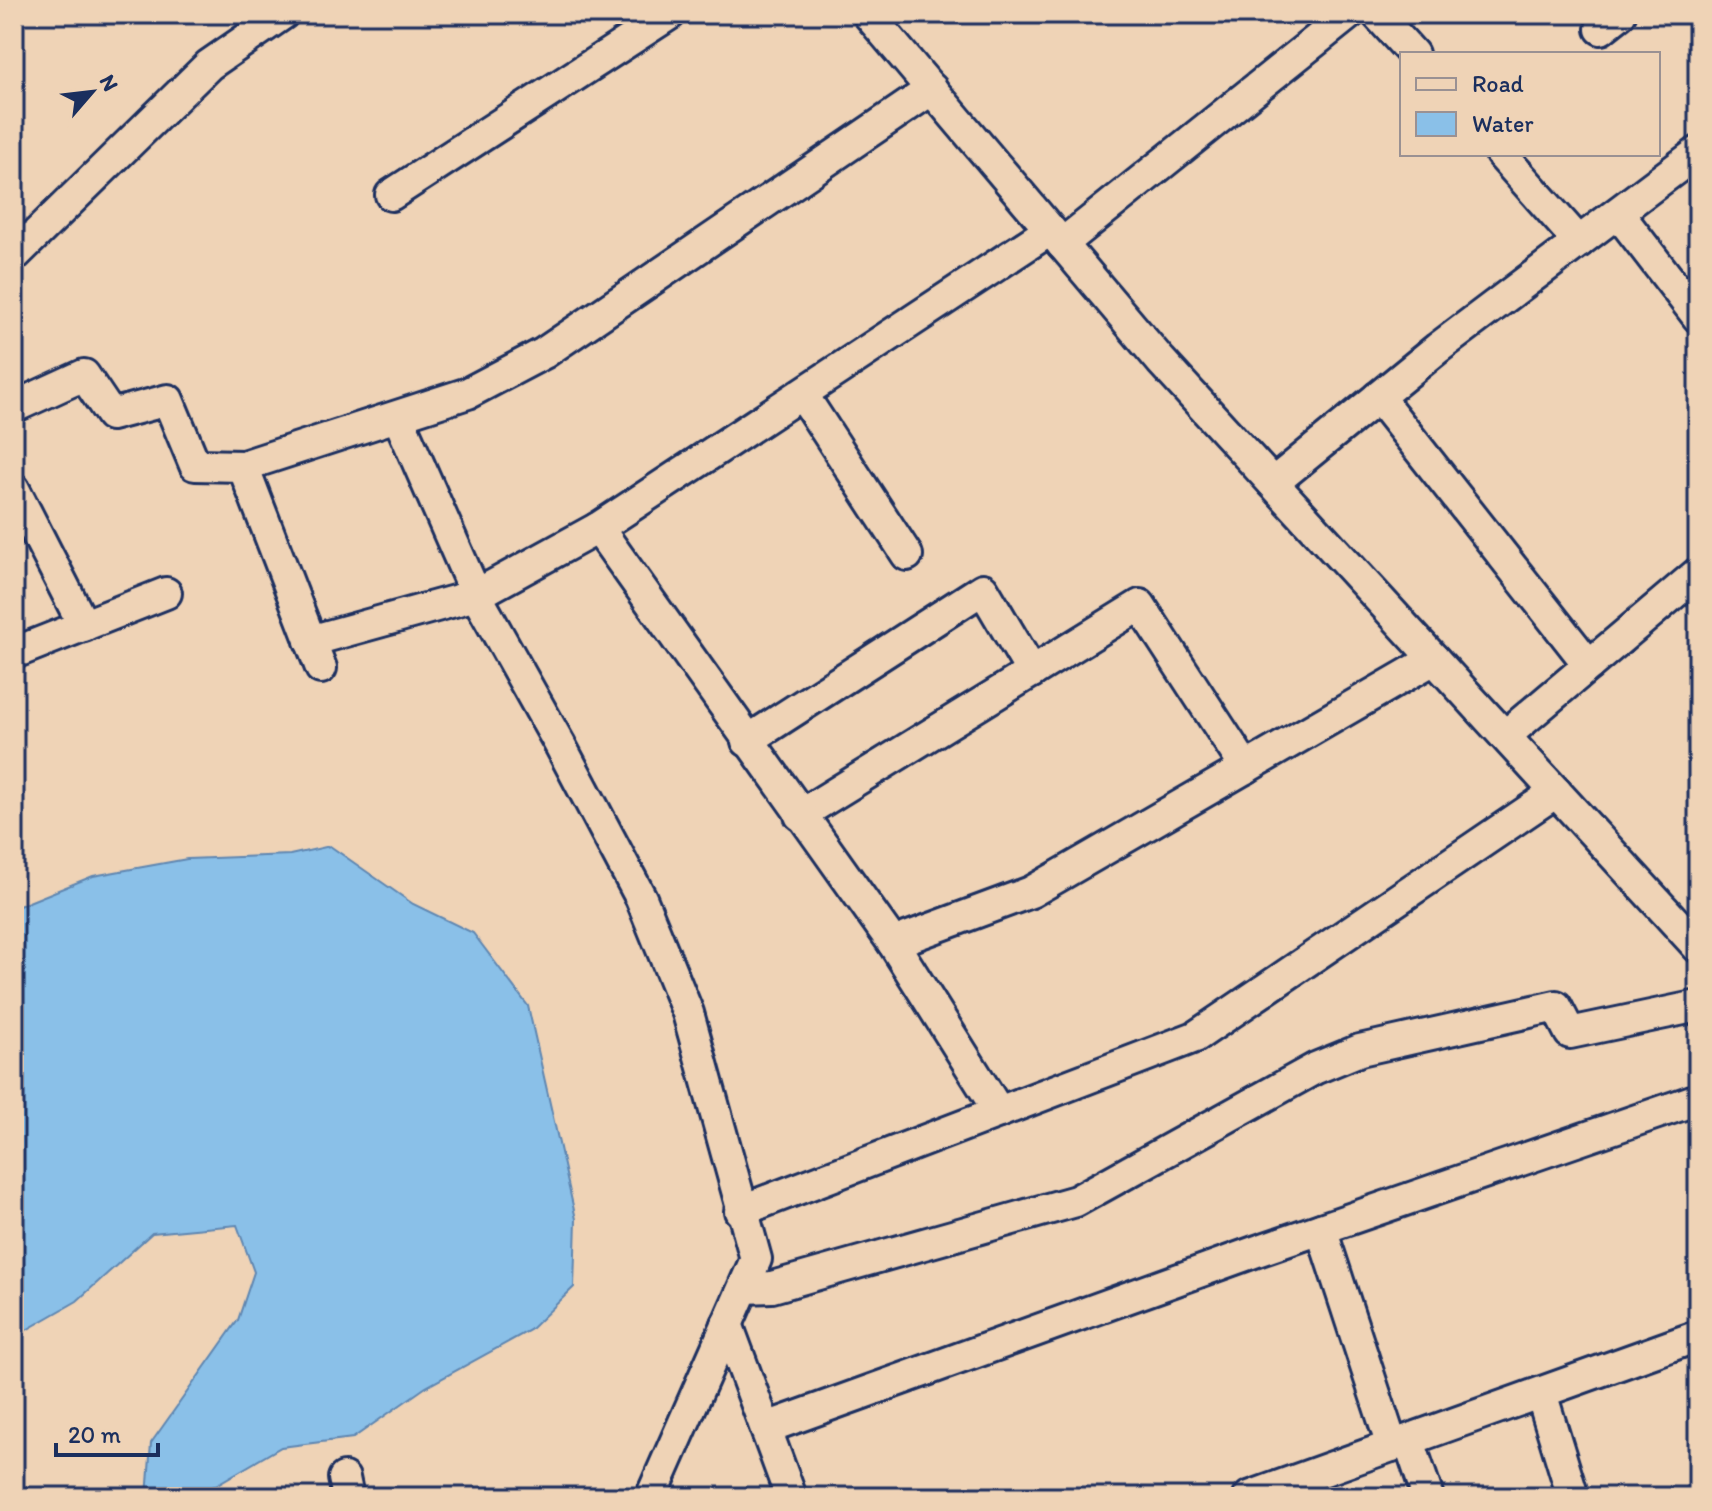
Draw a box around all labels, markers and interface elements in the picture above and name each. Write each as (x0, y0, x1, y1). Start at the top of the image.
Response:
north arrow (52, 52, 132, 132)
legend (1400, 52, 1660, 156)
text: Road (1472, 69, 1524, 98)
text: N (94, 70, 125, 96)
text: Water (1472, 109, 1534, 138)
scale bar (56, 1407, 158, 1457)
text: 20 m (68, 1420, 121, 1449)

